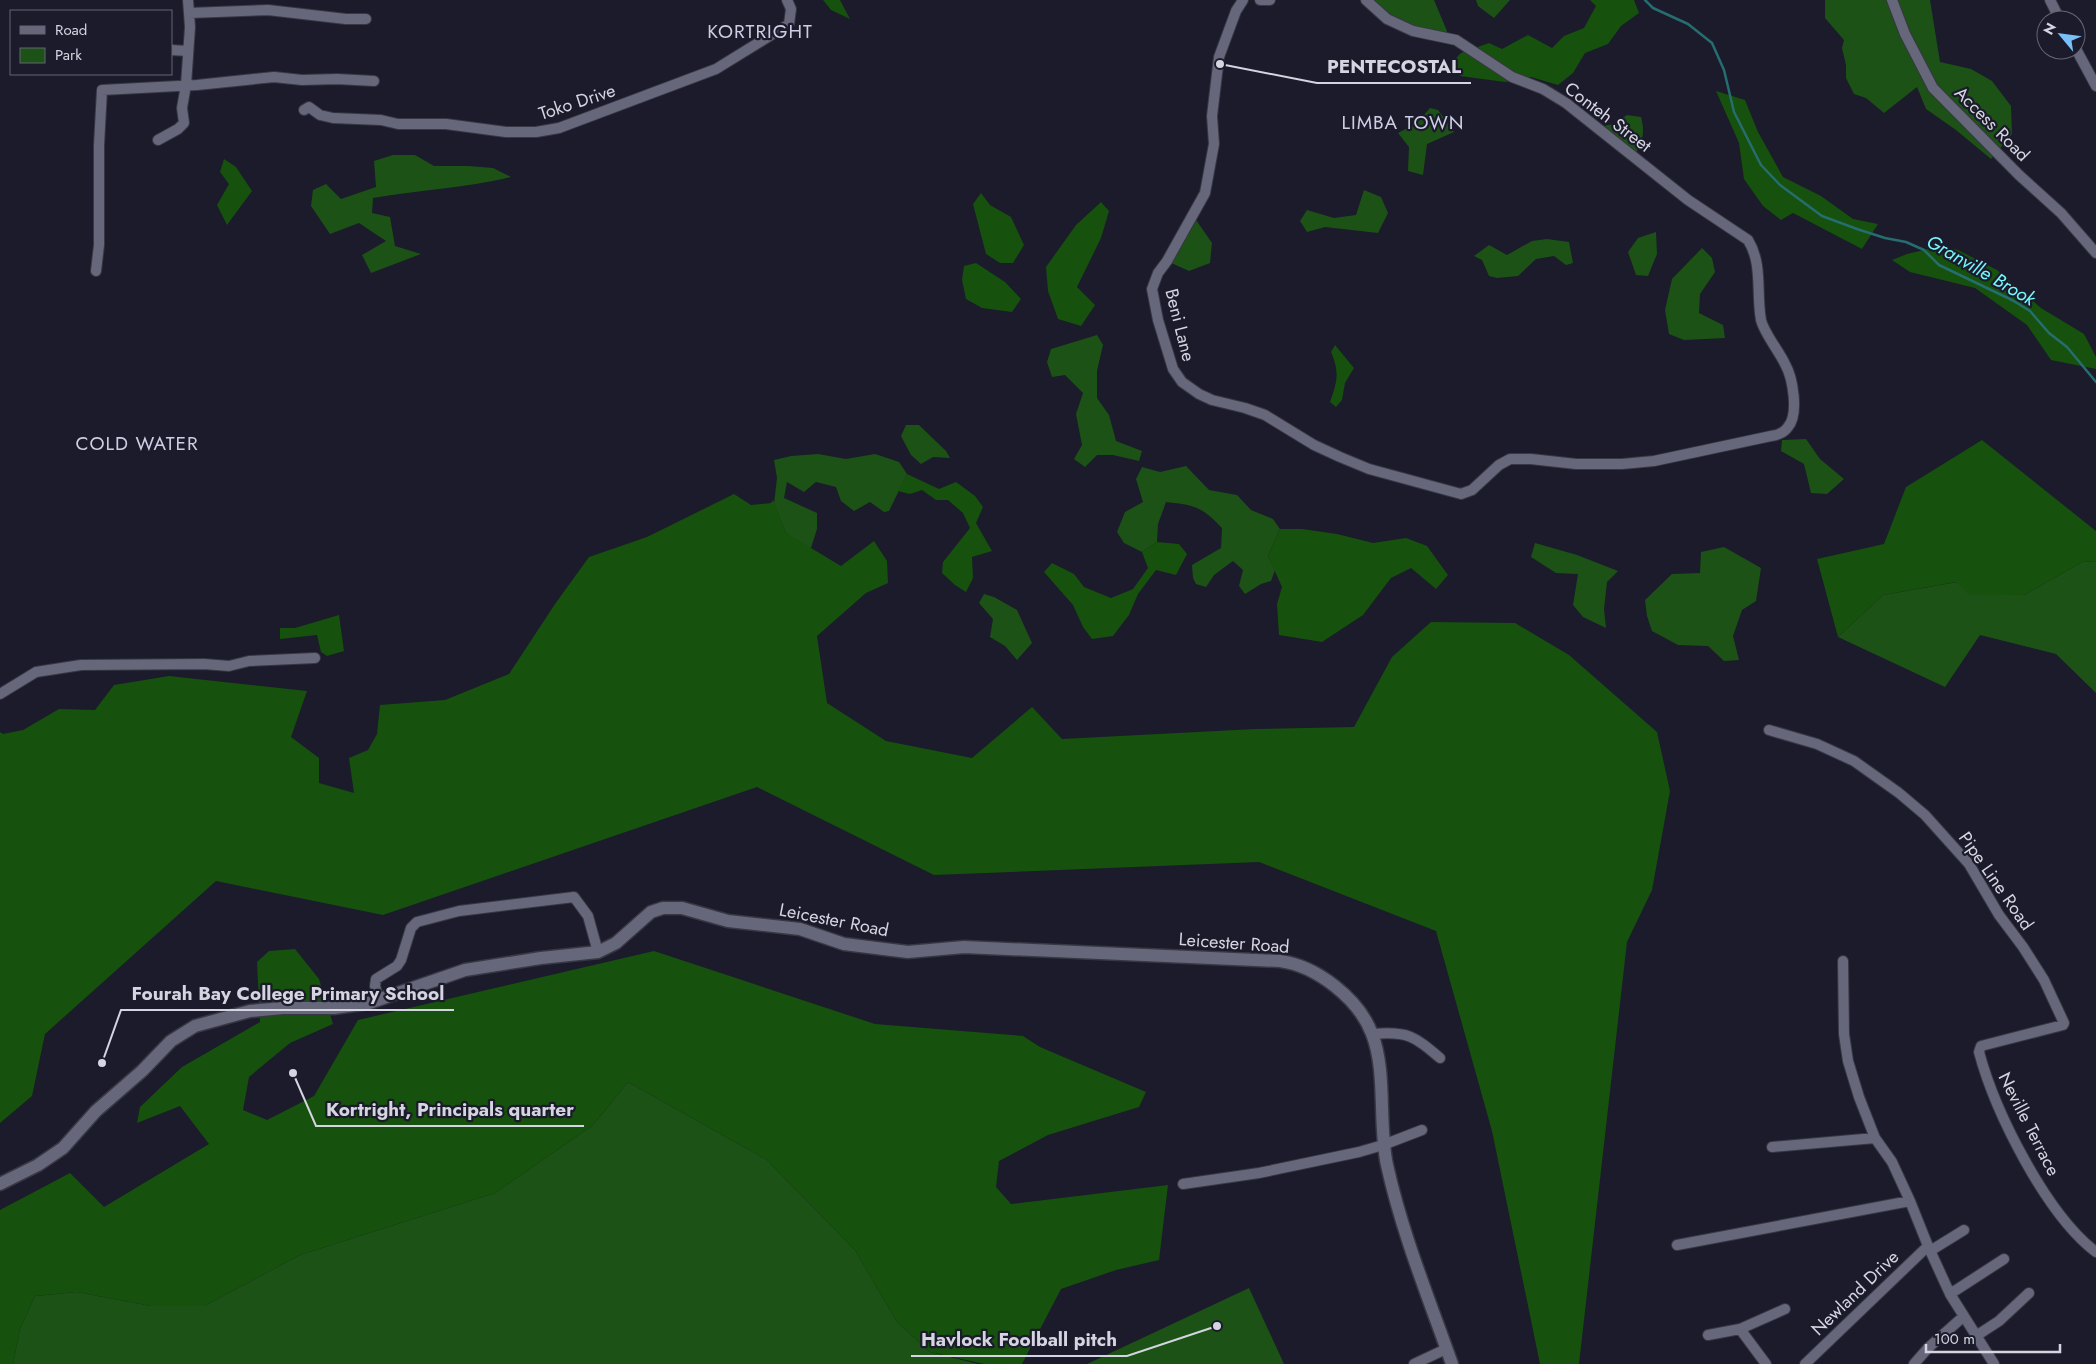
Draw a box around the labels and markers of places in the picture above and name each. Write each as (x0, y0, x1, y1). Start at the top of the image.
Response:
callout: PENTECOSTAL (1317, 49, 1471, 83)
callout: Fourah Bay College Primary School (121, 976, 454, 1010)
callout: Kortright, Principals quarter (316, 1092, 584, 1126)
callout: Havlock Foolball pitch (911, 1322, 1127, 1356)

